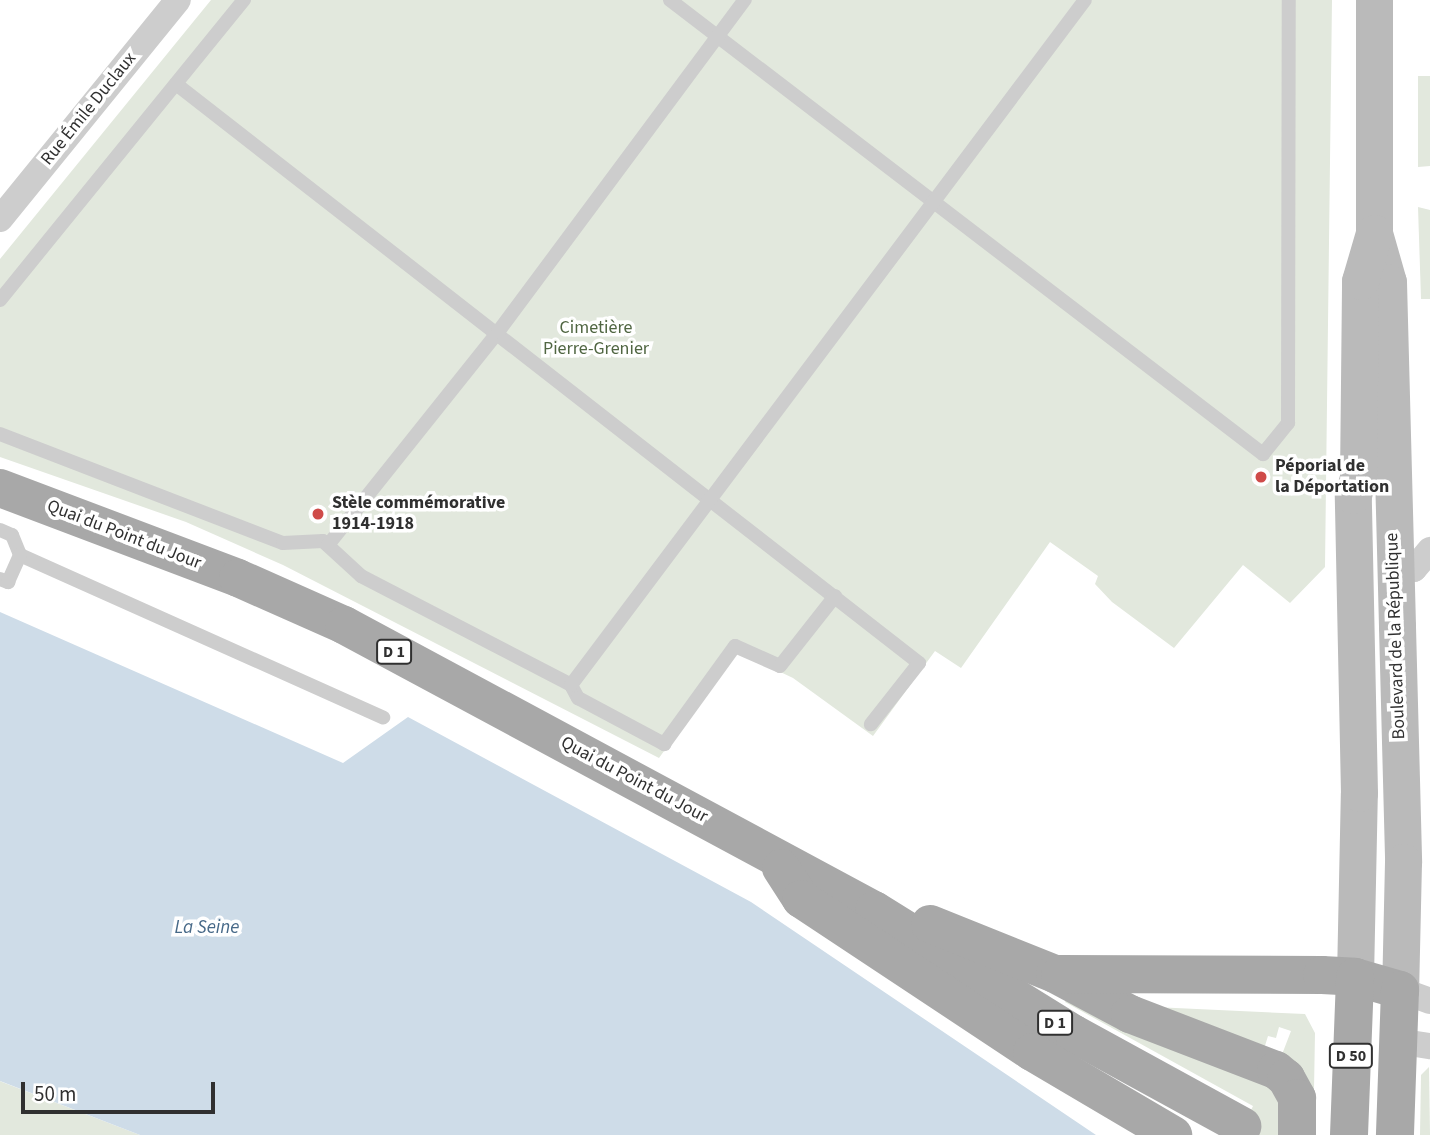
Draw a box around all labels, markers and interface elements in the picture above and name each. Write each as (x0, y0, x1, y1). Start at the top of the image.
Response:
street label: Rue Émile Duclaux (37, 48, 141, 170)
park label: Cimetière Pierre-Grenier (543, 318, 649, 360)
place label: Péporial de la Déportation (1275, 456, 1389, 498)
marker: Péporial de la Déportation (1253, 469, 1269, 485)
place label: Stèle commémorative 1914-1918 (332, 493, 505, 536)
street label: Quai du Point du Jour (44, 496, 204, 574)
marker: Stèle commémorative 1914-1918 (310, 506, 326, 522)
street label: Boulevard de la République (1382, 532, 1410, 740)
road number: D 1 (375, 639, 413, 664)
street label: Quai du Point du Jour (557, 732, 711, 828)
water label: La Seine (175, 917, 239, 939)
road number: D 1 (1036, 1010, 1074, 1036)
road number: D 50 (1328, 1044, 1374, 1068)
scale bar (24, 1068, 219, 1112)
text: 50 m (34, 1079, 76, 1109)

